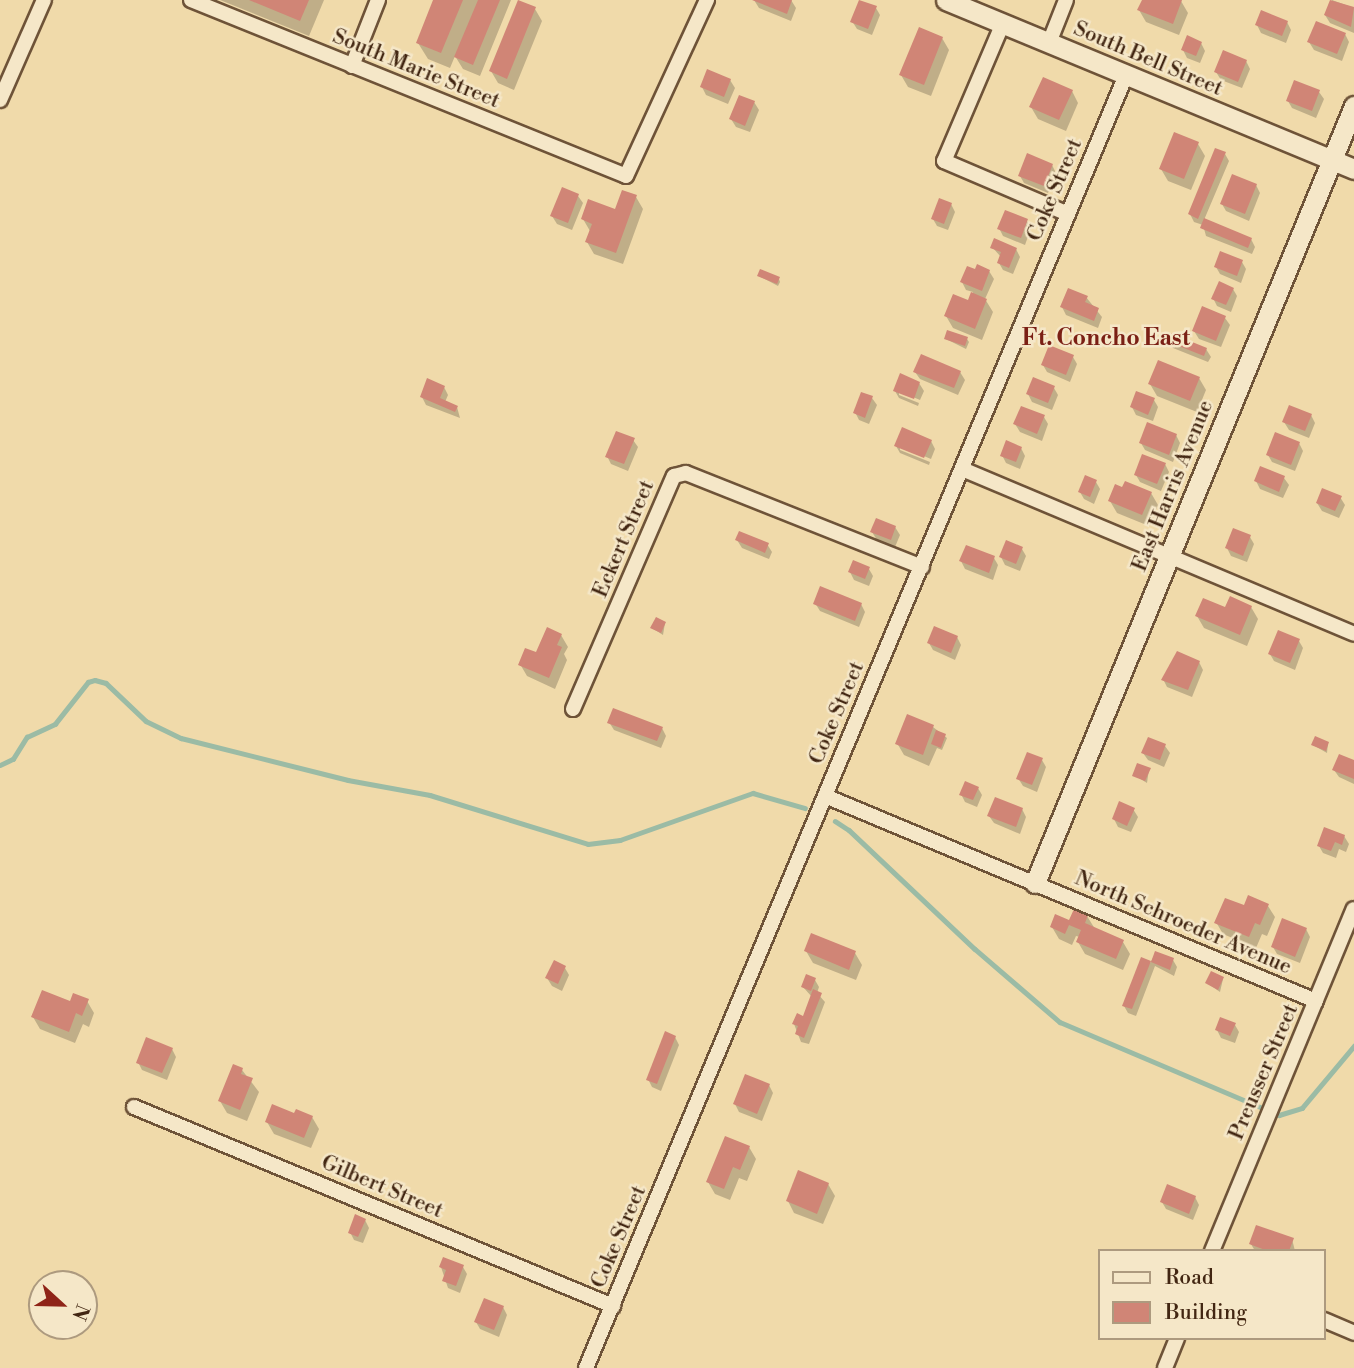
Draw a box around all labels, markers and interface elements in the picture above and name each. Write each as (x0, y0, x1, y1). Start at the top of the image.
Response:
street label: South Bell Street (1070, 16, 1226, 102)
street label: South Marie Street (329, 24, 503, 114)
street label: Coke Street (1022, 135, 1088, 245)
district label: Ft. Concho East (1022, 324, 1190, 352)
street label: East Harris Avenue (1127, 397, 1219, 575)
street label: Eckert Street (588, 477, 660, 601)
street label: Coke Street (804, 658, 870, 768)
street label: North Schroeder Avenue (1071, 866, 1295, 980)
street label: Preusser Street (1224, 1000, 1304, 1144)
street label: Gilbert Street (317, 1150, 447, 1224)
street label: Coke Street (586, 1182, 652, 1292)
legend (1098, 1249, 1326, 1340)
text: Road (1165, 1265, 1214, 1291)
north arrow (28, 1270, 98, 1340)
text: Building (1165, 1300, 1247, 1326)
text: N (67, 1301, 95, 1324)

